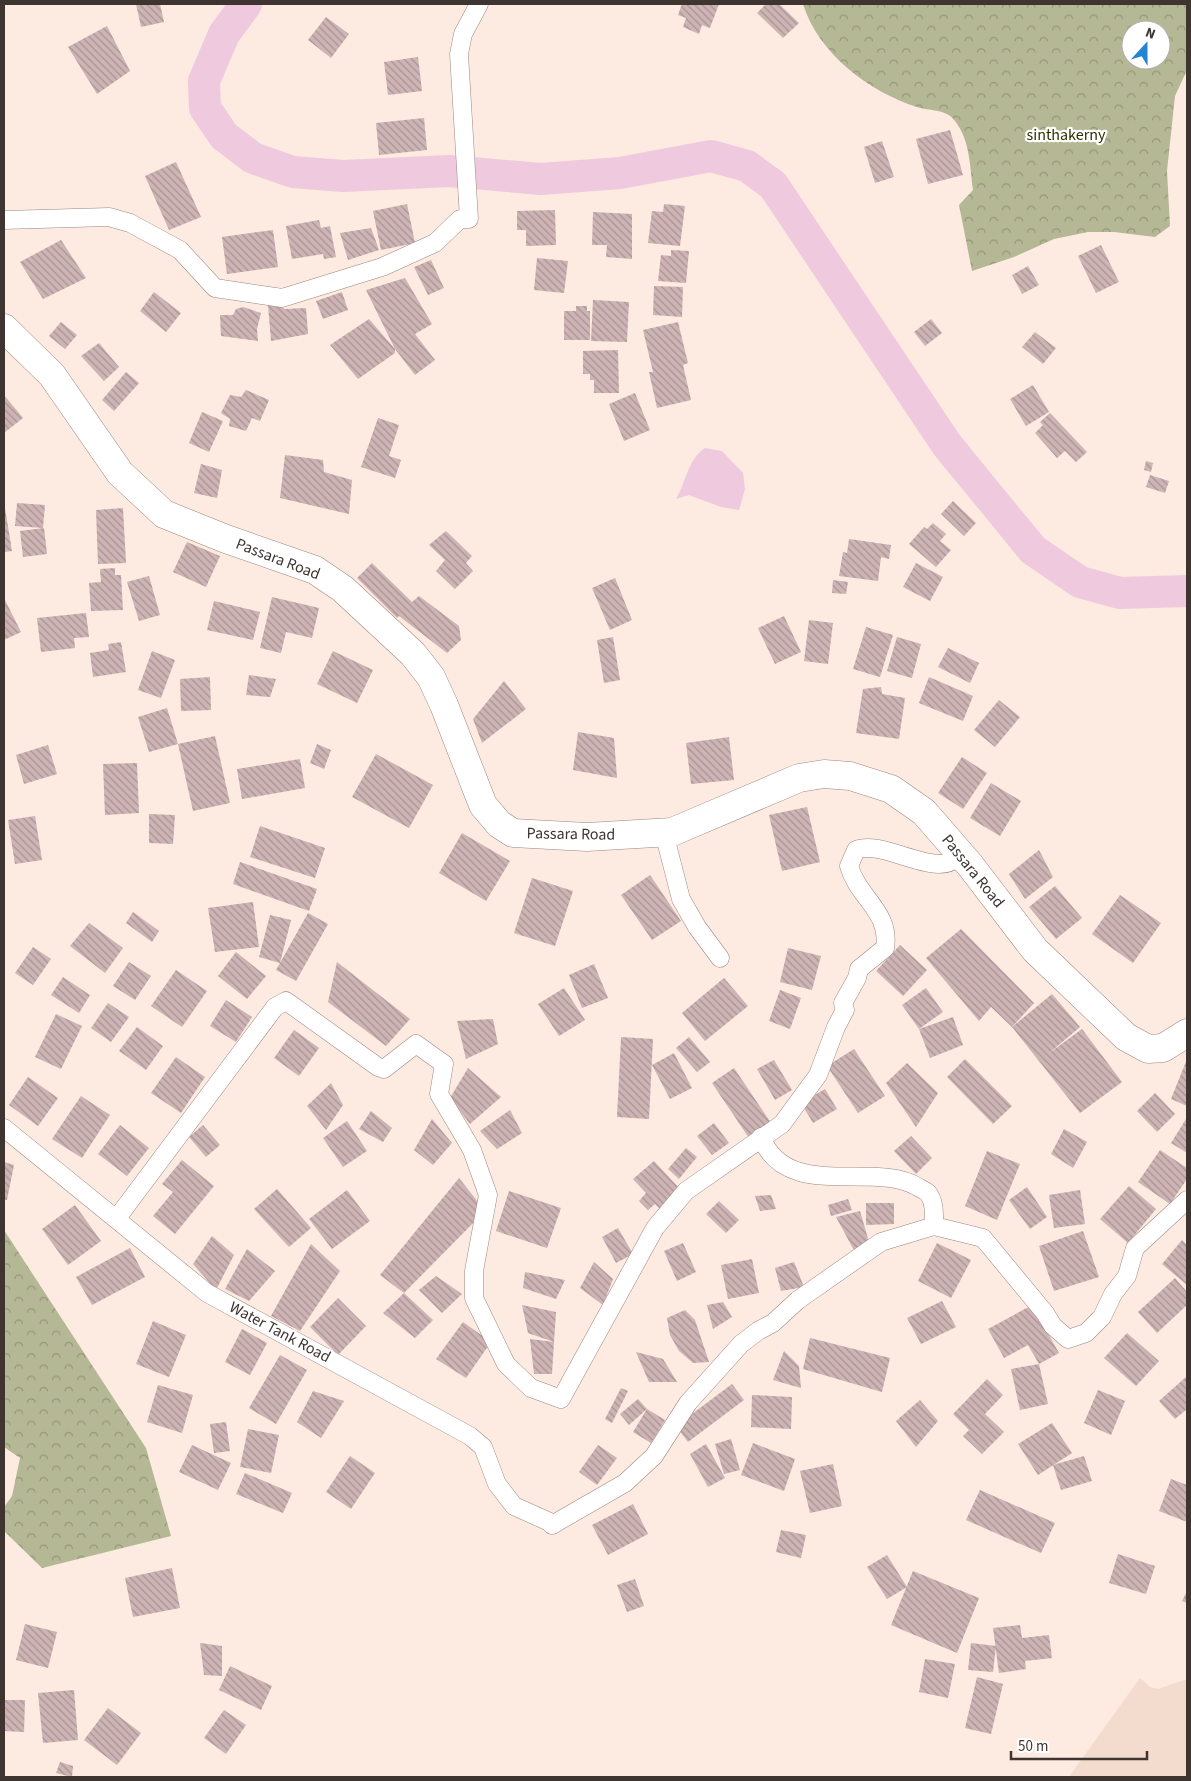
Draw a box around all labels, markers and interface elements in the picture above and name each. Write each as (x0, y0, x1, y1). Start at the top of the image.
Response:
north arrow (1121, 20, 1171, 70)
text: N (1142, 23, 1158, 45)
park label: sinthakerny (1027, 124, 1106, 146)
street label: Passara Road (233, 533, 323, 585)
street label: Passara Road (526, 822, 616, 846)
street label: Passara Road (937, 830, 1009, 912)
street label: Water Tank Road (226, 1296, 334, 1368)
scale bar (1011, 1728, 1147, 1760)
text: 50 m (1018, 1736, 1048, 1757)

